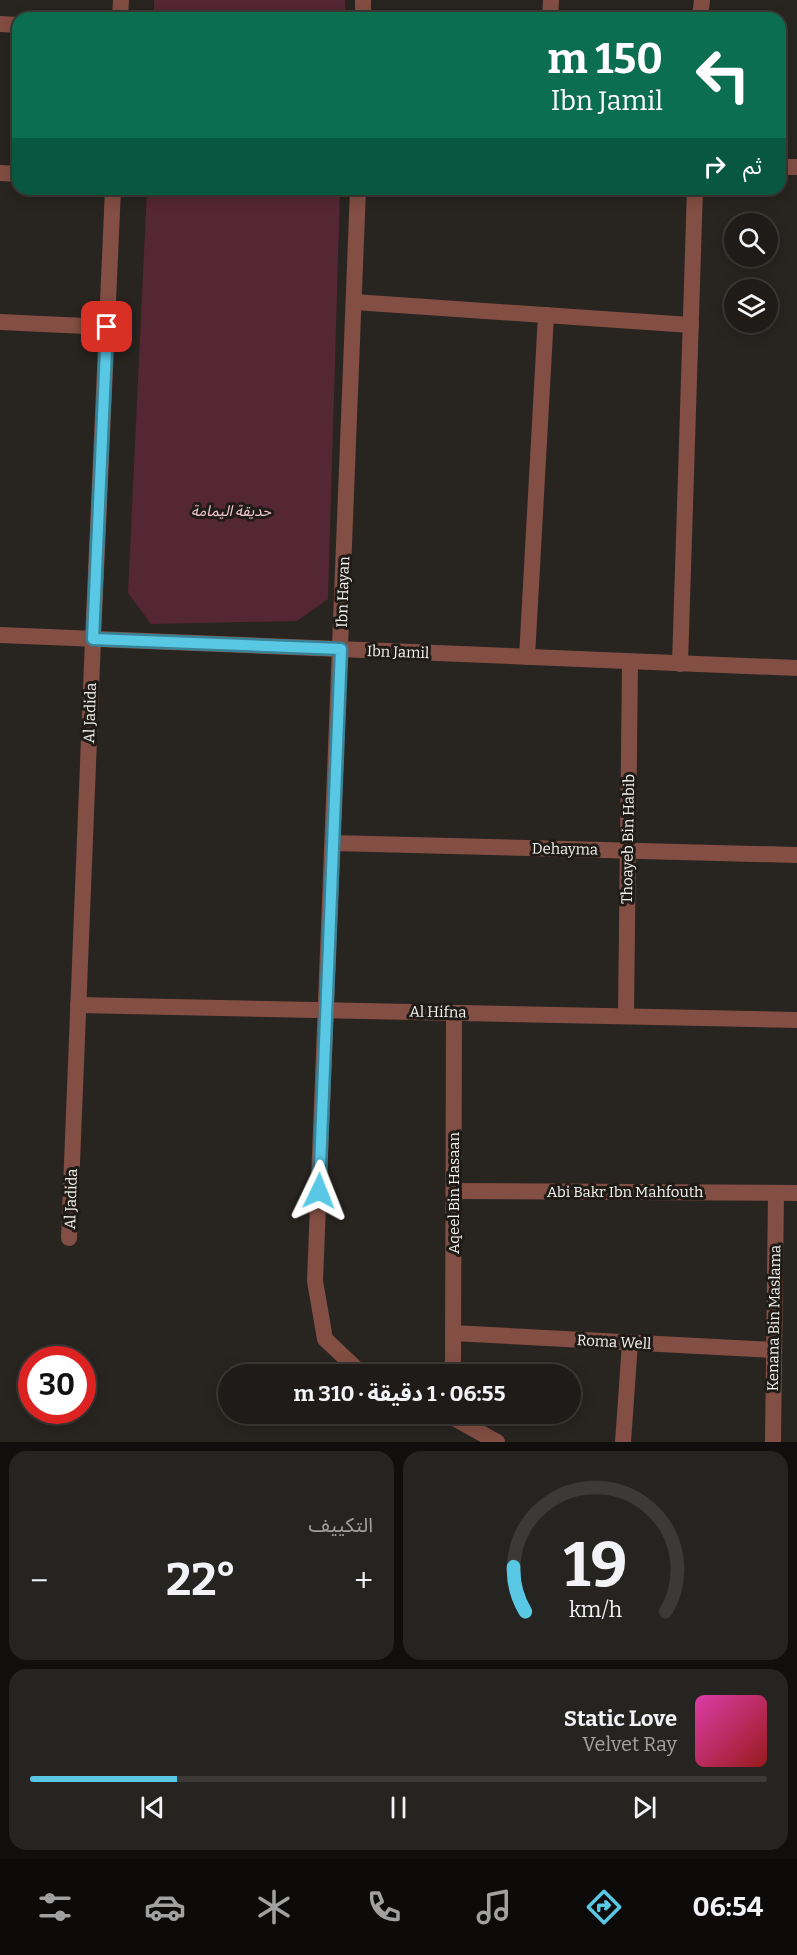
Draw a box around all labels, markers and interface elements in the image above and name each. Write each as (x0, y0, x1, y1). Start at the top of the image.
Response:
text: 150 m (548, 34, 663, 84)
icon: left (684, 36, 762, 114)
text: Ibn Jamil (551, 85, 663, 117)
icon: right (698, 150, 731, 183)
text: ثم (743, 153, 762, 180)
map controls (724, 213, 778, 333)
button: search (724, 213, 778, 267)
button: layers (724, 279, 778, 333)
pin (81, 301, 132, 352)
icon: arrive (90, 310, 123, 343)
park label: حديقة اليمامة (191, 502, 271, 520)
street label: Ibn Hayan (333, 556, 353, 628)
street label: Ibn Jamil (367, 642, 429, 662)
street label: Al Jadida (80, 682, 100, 744)
street label: Thoayeb Bin Habib (618, 774, 638, 904)
street label: Dehayma (532, 839, 598, 859)
street label: Al Hifna (409, 1003, 467, 1021)
street label: Aqeel Bin Hasaan (445, 1131, 463, 1254)
position arrow (287, 1159, 351, 1223)
street label: Al Jadida (61, 1168, 81, 1230)
street label: Abi Bakr Ibn Mahfouth (547, 1183, 704, 1201)
street label: Kenana Bin Maslama (764, 1245, 784, 1391)
street label: Roma Well (576, 1331, 652, 1353)
speed limit sign: 30 (18, 1346, 96, 1424)
text: 06:55 · 1 دقيقة · 310 m (293, 1380, 506, 1407)
text: التكييف (309, 1513, 373, 1537)
text: 19 (564, 1528, 627, 1603)
text: 22° (166, 1553, 236, 1607)
text: − (30, 1561, 48, 1601)
text: + (354, 1561, 373, 1601)
text: km/h (569, 1598, 622, 1624)
text: Static Love (564, 1705, 677, 1732)
text: Velvet Ray (582, 1732, 677, 1756)
icon: previous (136, 1791, 169, 1824)
icon: pause (382, 1791, 415, 1824)
icon: next (628, 1791, 661, 1824)
icon: filters (34, 1886, 76, 1928)
icon: car (144, 1886, 186, 1928)
icon: climate (253, 1886, 295, 1928)
icon: phone (363, 1886, 405, 1928)
icon: music (473, 1886, 515, 1928)
icon: directions (583, 1886, 625, 1928)
text: 06:54 (693, 1891, 763, 1923)

